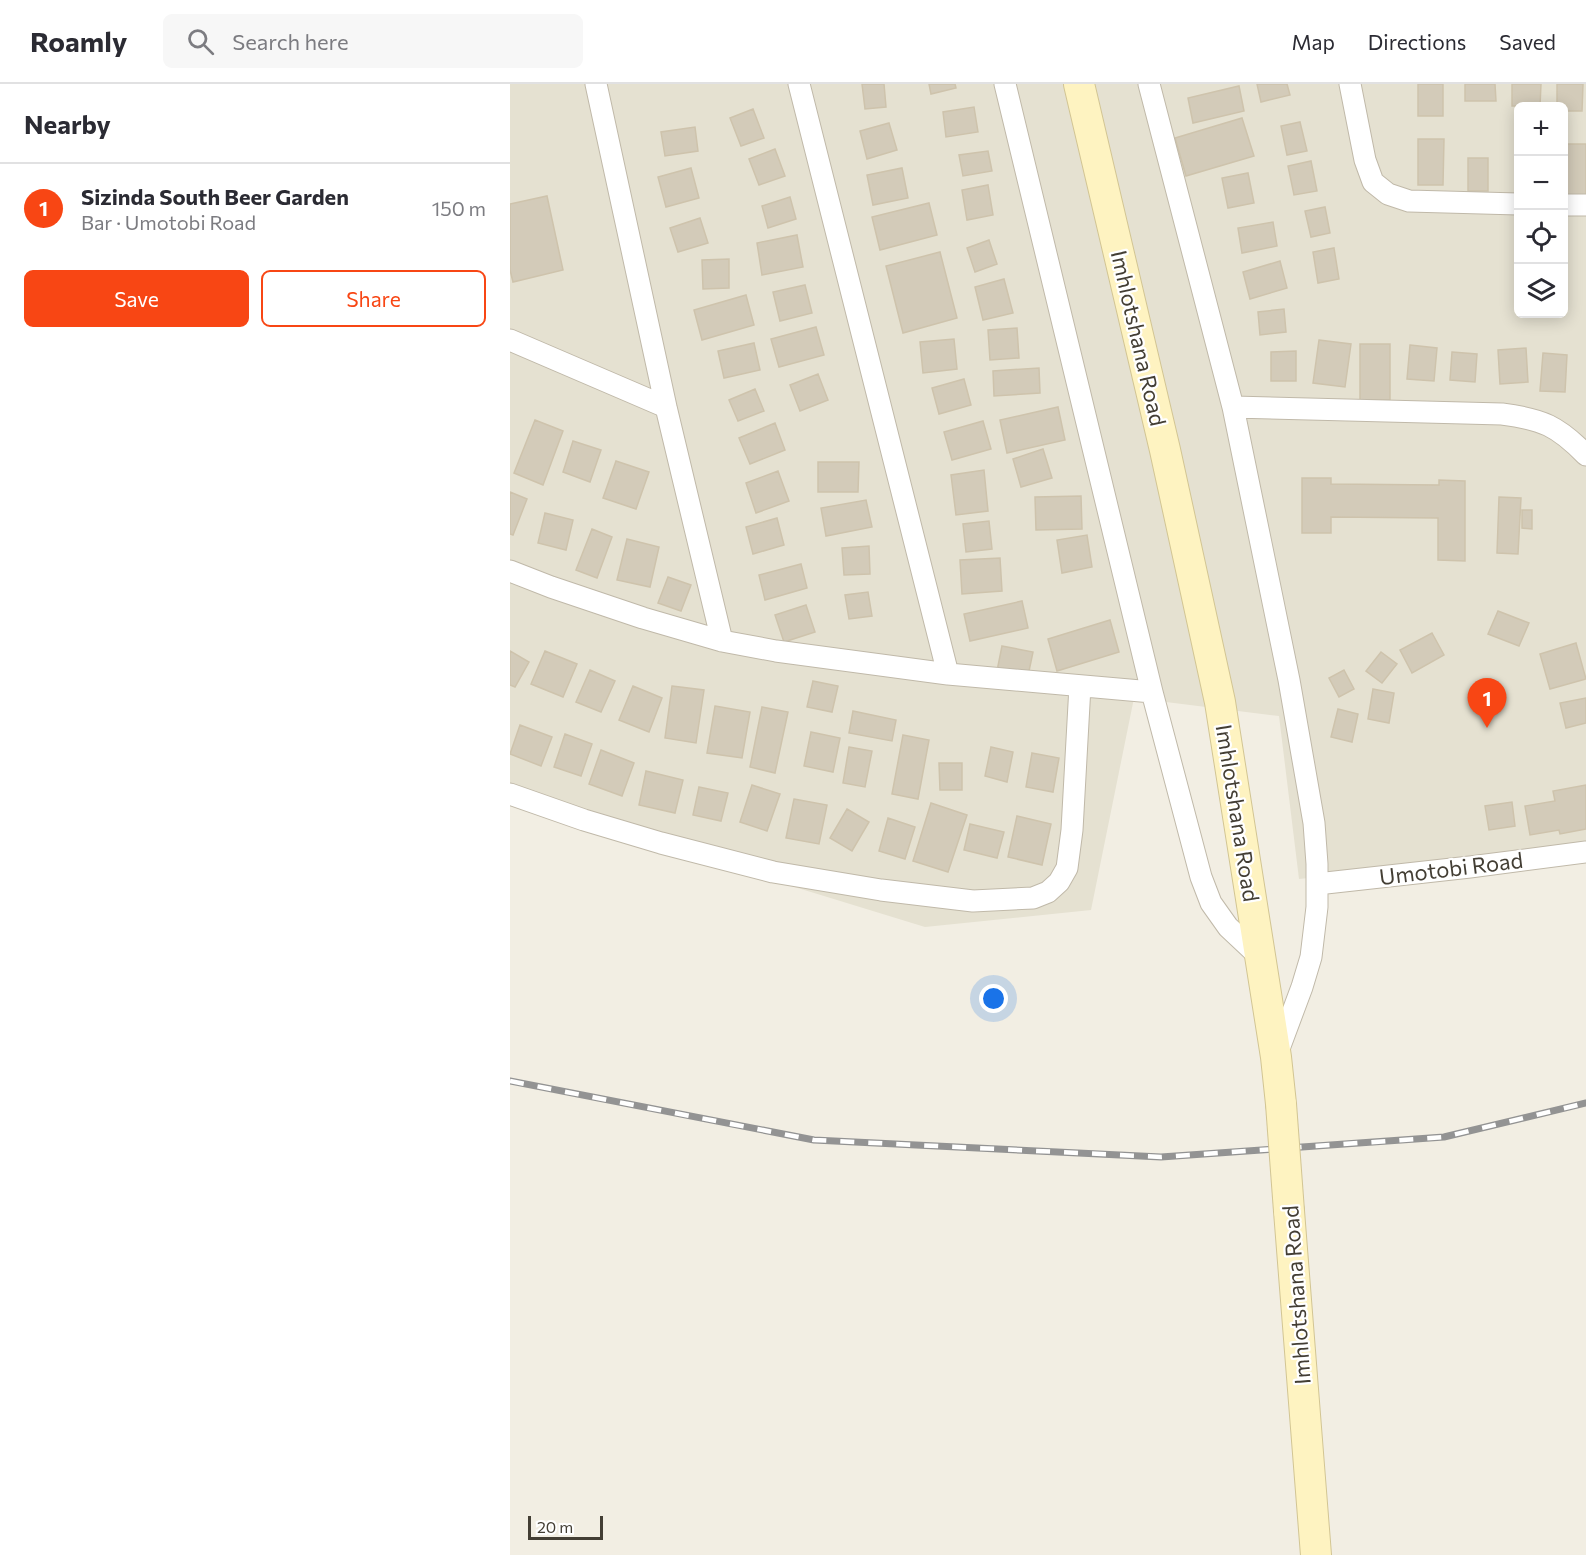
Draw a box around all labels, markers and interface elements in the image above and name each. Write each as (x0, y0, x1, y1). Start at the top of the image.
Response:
search box (163, 14, 583, 68)
text: Roamly (30, 24, 127, 58)
icon: search (184, 25, 217, 58)
text: Search here (232, 28, 349, 55)
text: Map (1292, 29, 1335, 54)
text: Directions (1368, 29, 1466, 54)
text: Saved (1499, 29, 1556, 54)
map controls (1514, 102, 1568, 318)
button: + (1514, 102, 1568, 156)
text: Nearby (24, 108, 111, 139)
button: − (1514, 156, 1568, 210)
text: Sizinda South Beer Garden (81, 183, 349, 210)
text: 1 (39, 196, 48, 220)
text: 150 m (432, 196, 486, 220)
text: Bar · Umotobi Road (81, 210, 256, 234)
button: locate (1514, 210, 1568, 264)
street label: Imhlotshana Road (1106, 248, 1172, 428)
button: layers (1514, 264, 1568, 318)
button: Save (24, 270, 249, 327)
button: Share (261, 270, 486, 327)
pin: 1 (1468, 678, 1506, 728)
street label: Imhlotshana Road (1211, 722, 1265, 904)
street label: Umotobi Road (1378, 846, 1524, 890)
your location (979, 984, 1008, 1013)
street label: Imhlotshana Road (1276, 1205, 1316, 1385)
scale bar (528, 1513, 603, 1540)
text: 20 m (537, 1517, 573, 1536)

